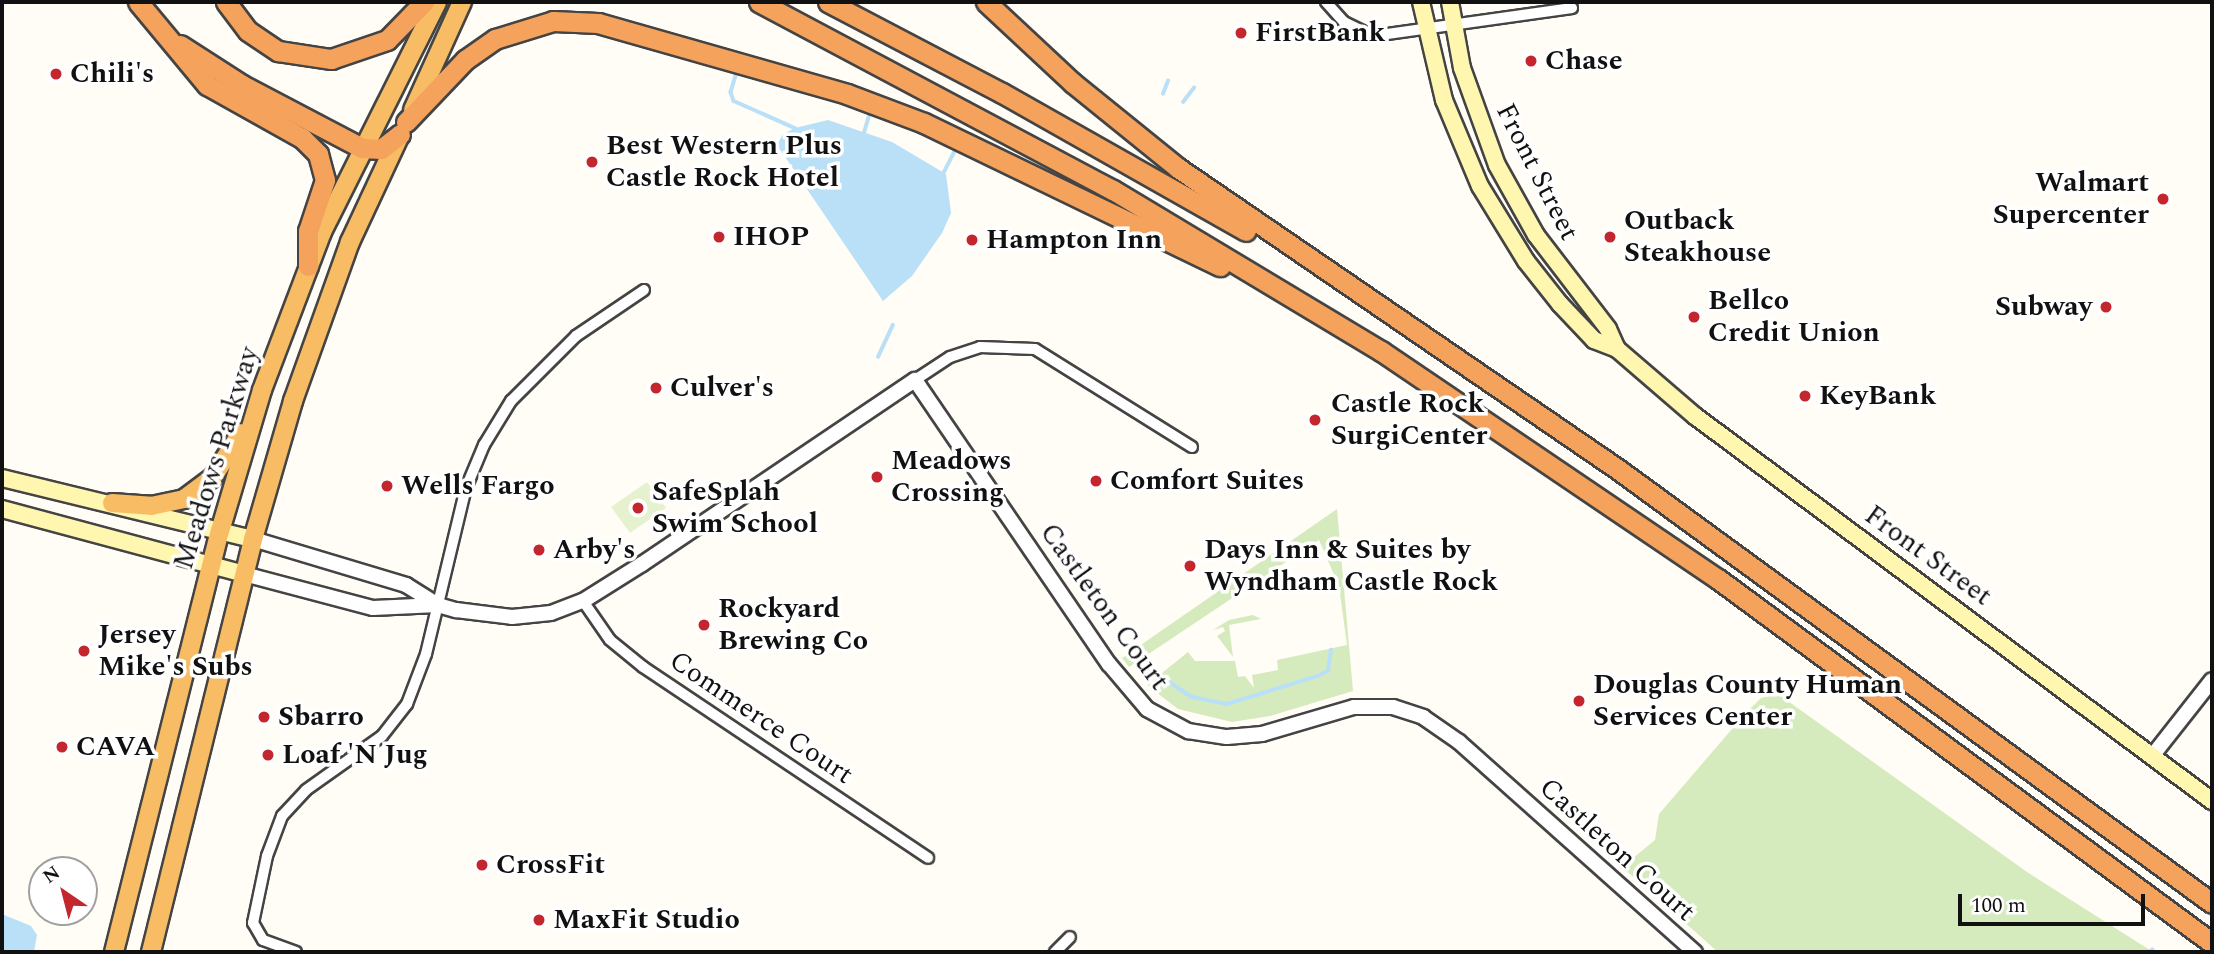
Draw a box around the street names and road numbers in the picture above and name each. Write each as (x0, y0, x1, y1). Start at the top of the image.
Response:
street label: Front Street (1488, 98, 1586, 246)
street label: Meadows Parkway (167, 343, 267, 573)
street label: Front Street (1858, 499, 1998, 613)
street label: Castleton Court (1032, 517, 1176, 697)
street label: Commerce Court (663, 644, 859, 792)
street label: Castleton Court (1532, 771, 1702, 929)

